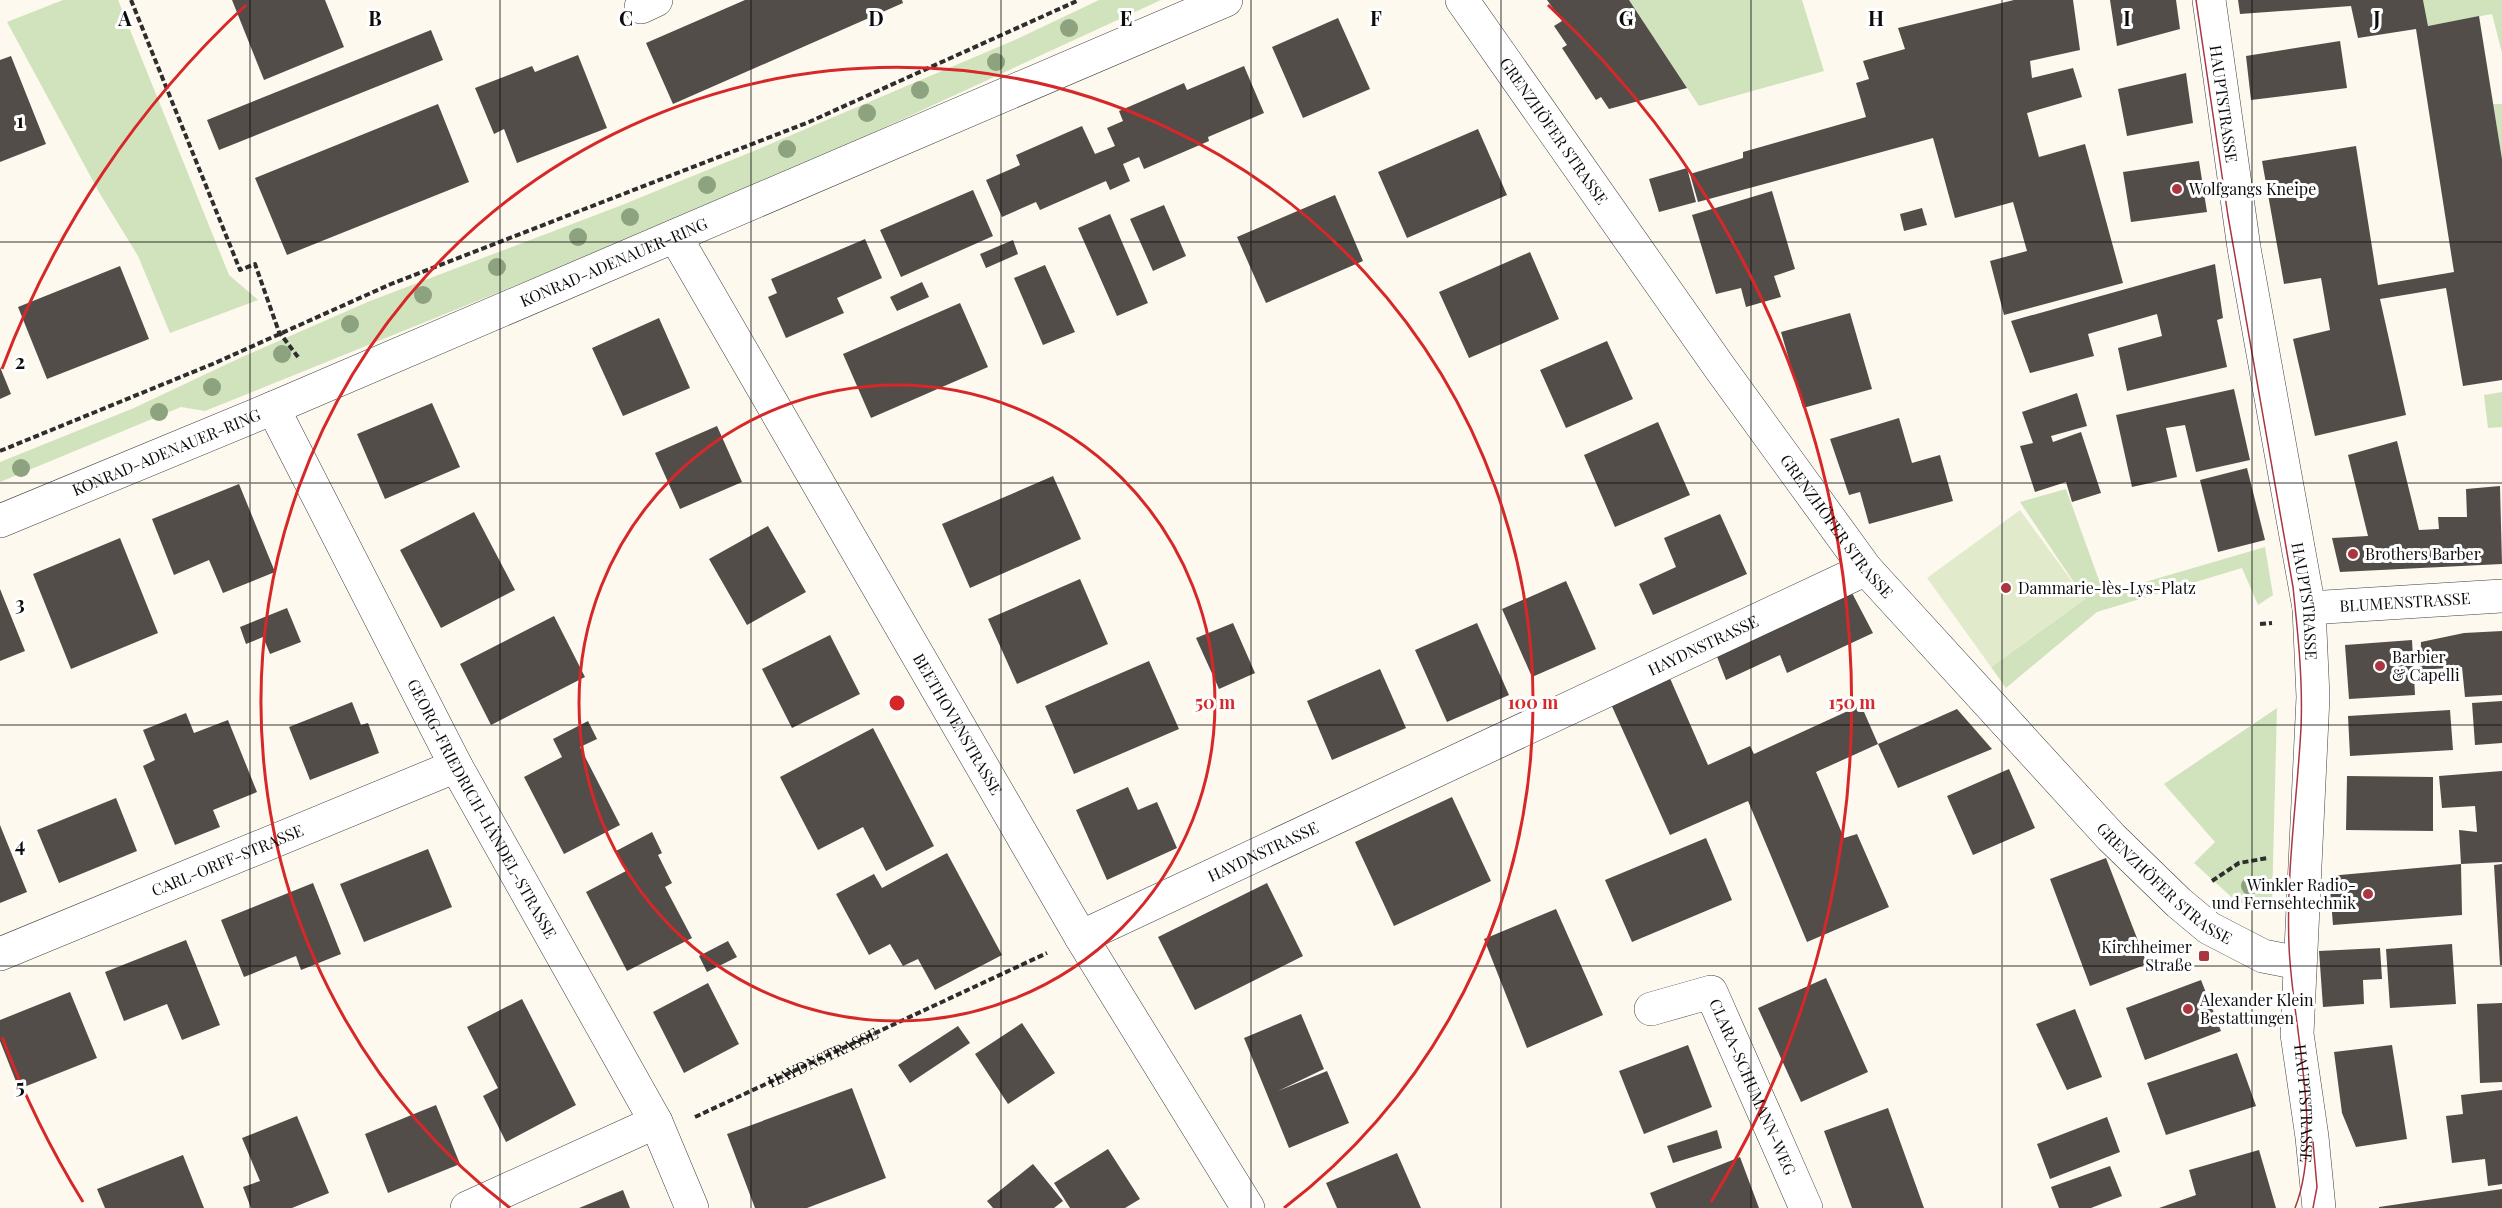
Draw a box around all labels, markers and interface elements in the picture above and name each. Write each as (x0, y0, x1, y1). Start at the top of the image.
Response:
text: A (117, 4, 132, 31)
text: B (368, 4, 382, 31)
text: C (619, 4, 633, 31)
text: D (868, 4, 884, 31)
text: E (1120, 4, 1132, 31)
text: F (1370, 4, 1382, 31)
text: G (1619, 4, 1634, 31)
text: H (1868, 4, 1884, 31)
text: I (2123, 4, 2131, 31)
text: J (2372, 4, 2381, 31)
street label: HAUPTSTRASSE (2205, 44, 2243, 164)
street label: GRENZHÖFER STRASSE (1495, 53, 1613, 208)
text: 1 (16, 106, 24, 133)
place label: Wolfgangs Kneipe (2188, 178, 2316, 199)
marker: Wolfgangs Kneipe (2170, 182, 2184, 196)
street label: KONRAD-ADENAUER-RING (516, 212, 710, 311)
text: 2 (15, 347, 25, 374)
street label: KONRAD-ADENAUER-RING (69, 403, 263, 500)
street label: GRENZHÖFER STRASSE (1776, 450, 1898, 602)
street label: HAUPTSTRASSE (2287, 541, 2322, 660)
place label: Brothers Barber (2365, 543, 2481, 564)
marker: Brothers Barber (2346, 547, 2360, 561)
place label: Dammarie-lès-Lys-Platz (2018, 577, 2196, 598)
marker: Dammarie-lès-Lys-Platz (1999, 581, 2013, 595)
street label: BLUMENSTRASSE (2339, 587, 2471, 616)
text: 3 (15, 589, 25, 616)
street label: HAYDNSTRASSE (1644, 610, 1761, 680)
place label: Barbier & Capelli (2392, 646, 2460, 685)
street label: BEETHOVENSTRASSE (909, 649, 1007, 798)
marker: Barbier & Capelli (2373, 659, 2387, 673)
street label: GEORG-FRIEDRICH-HÄNDEL-STRASSE (403, 675, 562, 942)
text: 50 m (1195, 690, 1236, 714)
text: 100 m (1508, 690, 1559, 714)
text: 150 m (1828, 690, 1876, 714)
centre of rings (887, 693, 907, 713)
street label: HAYDNSTRASSE (1204, 816, 1321, 886)
street label: GRENZHÖFER STRASSE (2093, 817, 2236, 948)
street label: CARL-ORFF-STRASSE (148, 819, 306, 900)
text: 4 (15, 830, 25, 857)
place label: Winkler Radio- und Fernsehtechnik (2212, 874, 2356, 913)
marker: Winkler Radio- und Fernsehtechnik (2361, 887, 2375, 901)
place label: Kirchheimer Straße (2101, 936, 2192, 975)
marker: Kirchheimer Straße (2197, 949, 2211, 963)
place label: Alexander Klein Bestattungen (2199, 989, 2314, 1028)
street label: CLARA-SCHUMANN-WEG (1705, 995, 1801, 1178)
marker: Alexander Klein Bestattungen (2181, 1002, 2195, 1016)
street label: HAYDNSTRASSE (764, 1022, 881, 1092)
street label: HAUPTSTRASSE (2290, 1043, 2318, 1163)
text: 5 (15, 1072, 25, 1099)

